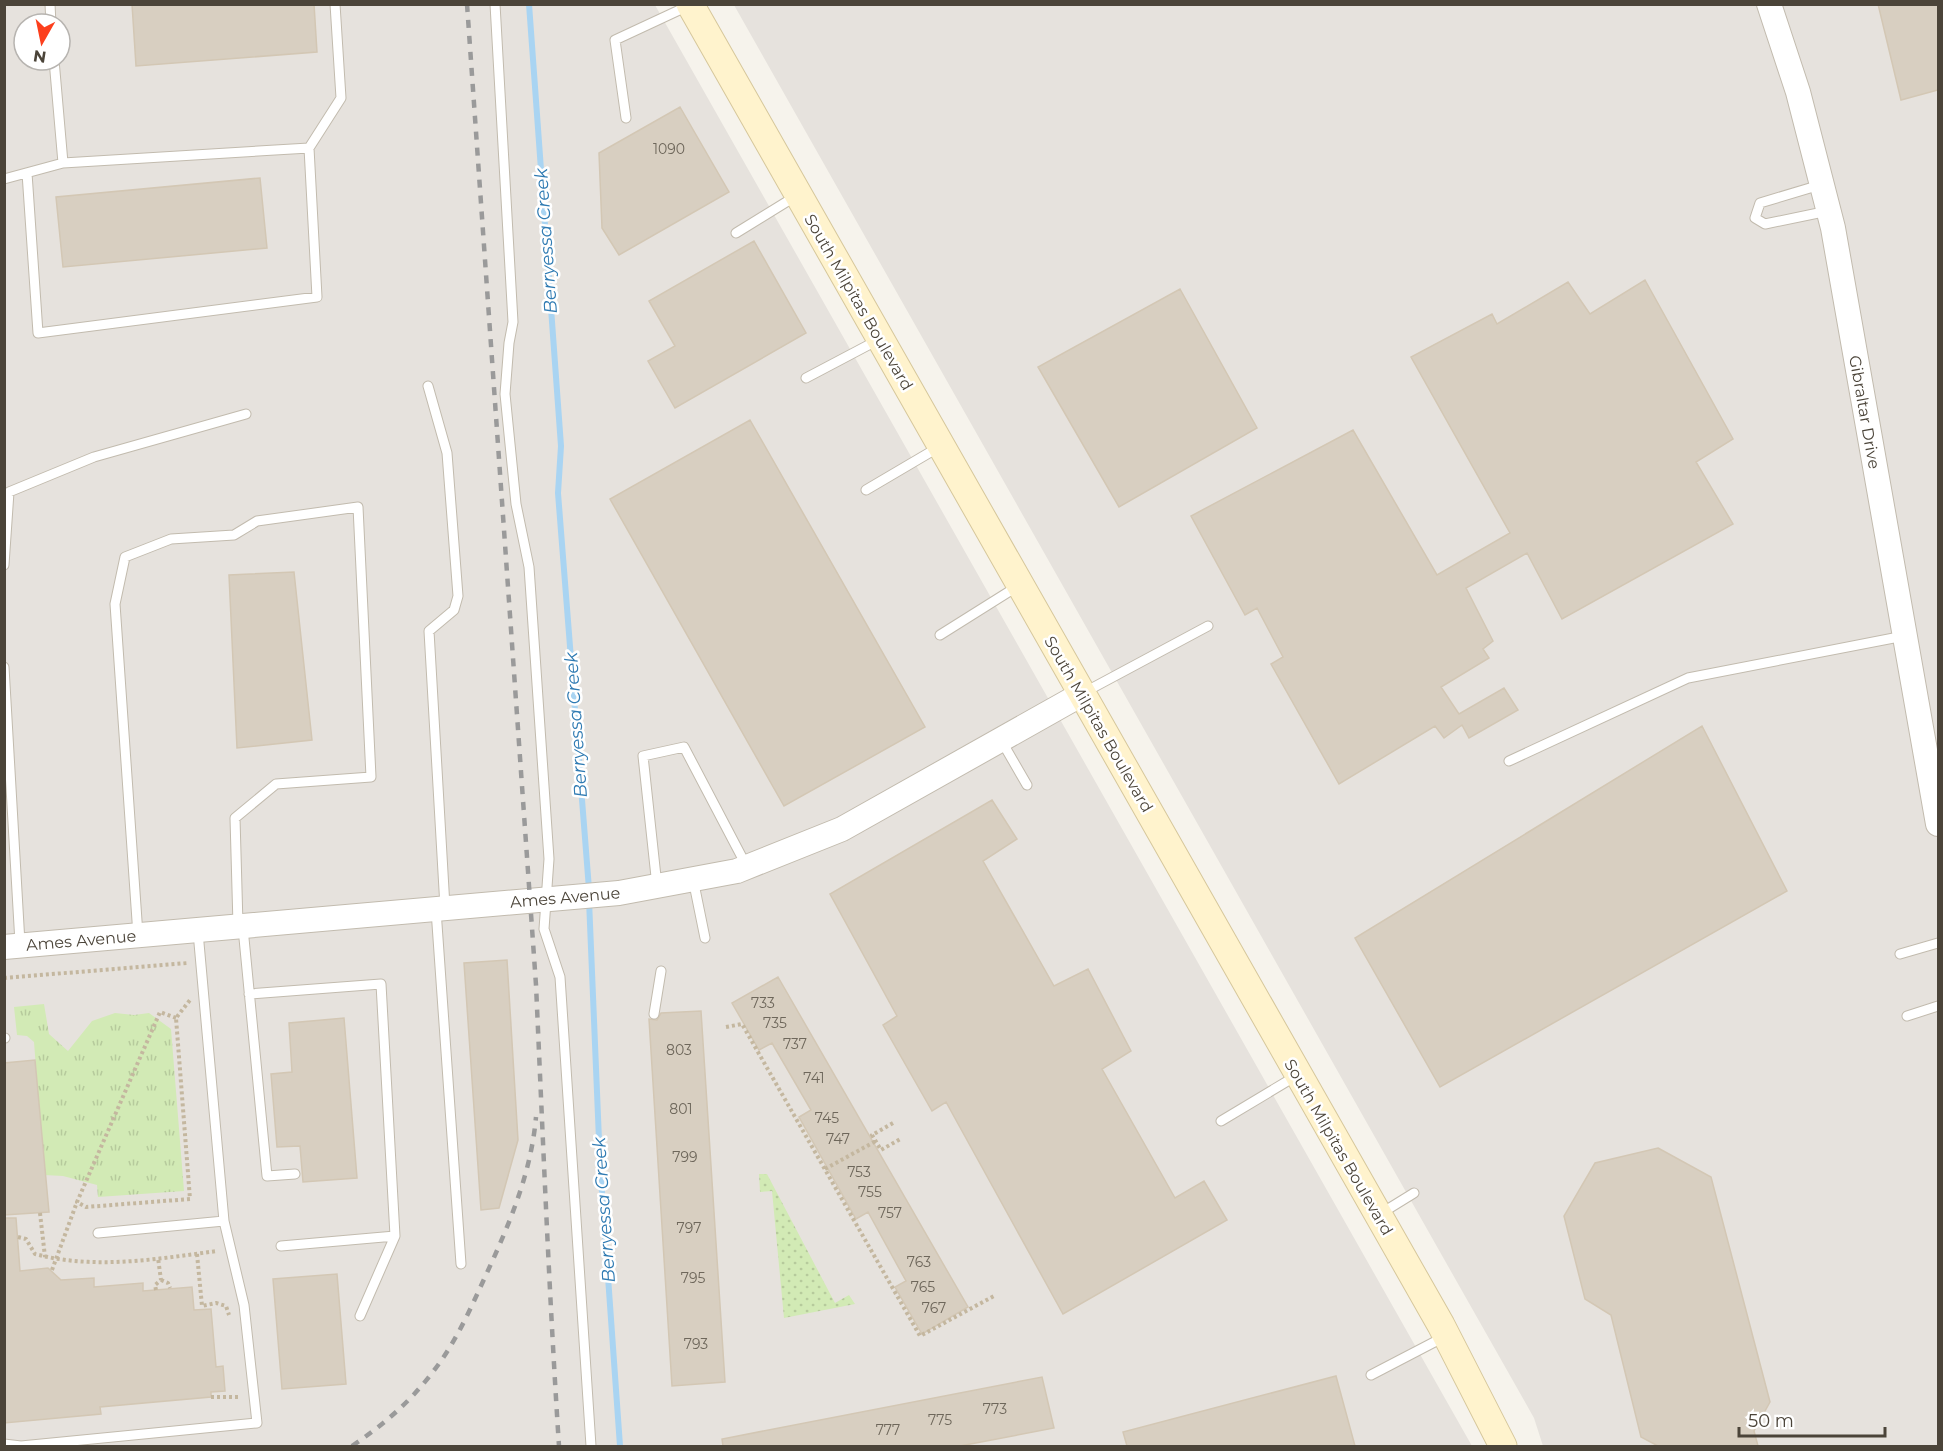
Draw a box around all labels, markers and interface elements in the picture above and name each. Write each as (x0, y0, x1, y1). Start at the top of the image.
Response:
north arrow (12, 12, 72, 72)
text: N (32, 46, 48, 67)
house number: 1090 (653, 140, 685, 158)
water label: Berryessa Creek (530, 166, 562, 315)
street label: South Milpitas Boulevard (800, 211, 917, 394)
street label: Gibraltar Drive (1845, 354, 1884, 470)
street label: South Milpitas Boulevard (1040, 633, 1157, 816)
water label: Berryessa Creek (560, 650, 592, 799)
street label: Ames Avenue (509, 883, 621, 912)
street label: Ames Avenue (25, 926, 137, 955)
house number: 733 (751, 994, 775, 1012)
house number: 735 (763, 1014, 787, 1032)
house number: 737 (783, 1035, 807, 1053)
house number: 803 (666, 1041, 692, 1059)
street label: South Milpitas Boulevard (1280, 1056, 1397, 1239)
house number: 741 (803, 1069, 825, 1087)
house number: 801 (669, 1100, 693, 1118)
house number: 745 (815, 1109, 839, 1127)
house number: 747 (826, 1130, 850, 1148)
water label: Berryessa Creek (588, 1135, 620, 1284)
house number: 799 (672, 1148, 698, 1166)
house number: 753 (847, 1163, 871, 1181)
house number: 755 (858, 1183, 882, 1201)
house number: 757 (878, 1204, 902, 1222)
house number: 797 (677, 1219, 701, 1237)
house number: 763 (907, 1253, 931, 1271)
house number: 795 (681, 1269, 705, 1287)
house number: 765 (911, 1278, 935, 1296)
house number: 767 (922, 1299, 946, 1317)
house number: 793 (684, 1335, 708, 1353)
house number: 773 (983, 1400, 1007, 1418)
scale bar (1739, 1400, 1884, 1438)
text: 50 m (1748, 1410, 1794, 1432)
house number: 775 (928, 1411, 952, 1429)
house number: 777 (876, 1421, 900, 1439)

